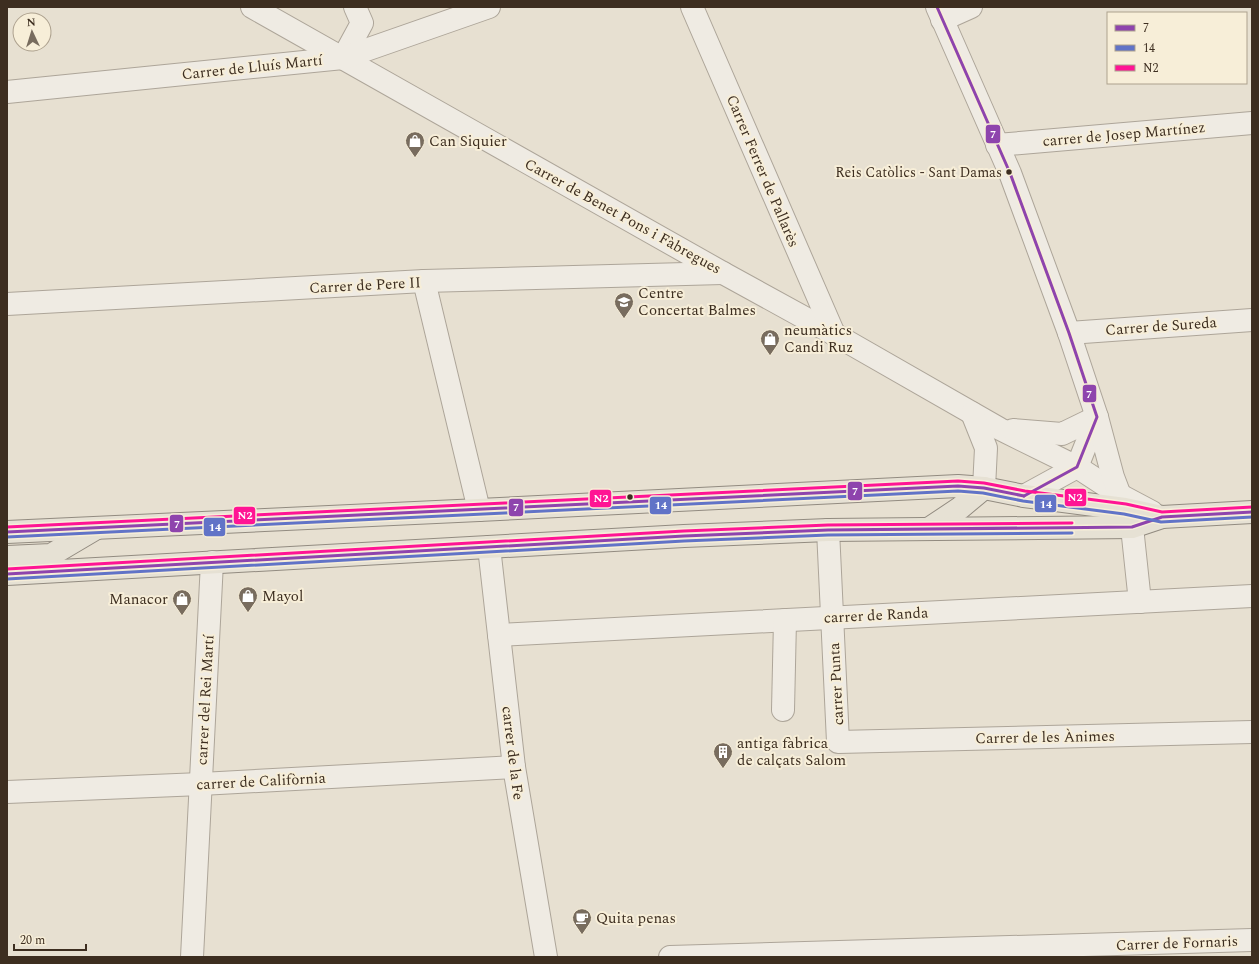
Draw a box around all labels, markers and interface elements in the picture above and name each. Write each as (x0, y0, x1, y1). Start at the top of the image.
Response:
north arrow (12, 12, 52, 52)
legend (1107, 12, 1247, 84)
text: N (26, 14, 36, 31)
text: 7 (1143, 19, 1149, 38)
text: 14 (1143, 39, 1155, 58)
street label: Carrer de Lluís Martí (181, 49, 325, 86)
text: N2 (1143, 59, 1159, 78)
street label: Carrer Ferrer de Pallarès (720, 91, 805, 251)
street label: carrer de Josep Martínez (1042, 116, 1206, 153)
line badge: 7 (985, 124, 1001, 144)
text: 7 (990, 126, 996, 143)
shop icon: Can Siquier (404, 130, 426, 158)
place label: Can Siquier (429, 130, 507, 153)
street label: Carrer de Benet Pons i Fàbregues (520, 153, 725, 280)
place label: Reis Catòlics - Sant Damas (835, 162, 1002, 183)
marker: Reis Catòlics - Sant Damas (1004, 167, 1014, 177)
street label: Carrer de Pere II (309, 271, 421, 300)
place label: Centre Concertat Balmes (638, 282, 756, 322)
school or university icon: Centre Concertat Balmes (613, 291, 635, 319)
street label: Carrer de Sureda (1104, 311, 1218, 342)
place label: neumàtics Candi Ruz (784, 319, 853, 359)
shop icon: neumàtics Candi Ruz (759, 328, 781, 356)
line badge: 7 (1082, 384, 1097, 403)
text: 7 (1086, 386, 1092, 403)
line badge: 7 (847, 481, 863, 501)
text: 7 (852, 483, 858, 500)
line badge: N2 (1064, 488, 1087, 507)
line badge: N2 (589, 489, 612, 508)
text: N2 (1067, 489, 1083, 506)
text: N2 (593, 490, 609, 507)
unlabelled marker (625, 492, 635, 502)
line badge: 14 (1034, 494, 1057, 513)
line badge: 14 (649, 496, 672, 515)
text: 14 (1040, 496, 1053, 513)
text: 14 (655, 497, 668, 514)
line badge: 7 (508, 498, 524, 517)
text: 7 (513, 499, 519, 516)
line badge: N2 (233, 506, 256, 525)
text: N2 (237, 507, 253, 524)
line badge: 7 (169, 514, 184, 533)
text: 7 (174, 516, 180, 533)
line badge: 14 (203, 517, 226, 537)
text: 14 (209, 519, 222, 536)
shop icon: Mayol (237, 585, 259, 613)
place label: Mayol (262, 585, 303, 608)
place label: Manacor (109, 588, 168, 611)
shop icon: Manacor (171, 588, 193, 616)
street label: carrer de Randa (823, 601, 930, 630)
street label: carrer del Rei Martí (191, 633, 220, 766)
street label: carrer Punta (823, 641, 850, 726)
street label: carrer de la Fe (495, 705, 530, 801)
street label: Carrer de les Ànimes (975, 725, 1115, 750)
place label: antiga fàbrica de calçats Salom (737, 732, 846, 772)
building icon: antiga fàbrica de calçats Salom (712, 741, 734, 769)
street label: carrer de Califòrnia (196, 767, 327, 796)
cafe icon: Quita penas (571, 907, 593, 935)
place label: Quita penas (596, 907, 676, 930)
scale bar (14, 926, 86, 952)
street label: Carrer de Fornaris (1115, 930, 1239, 957)
text: 20 m (20, 931, 45, 950)

